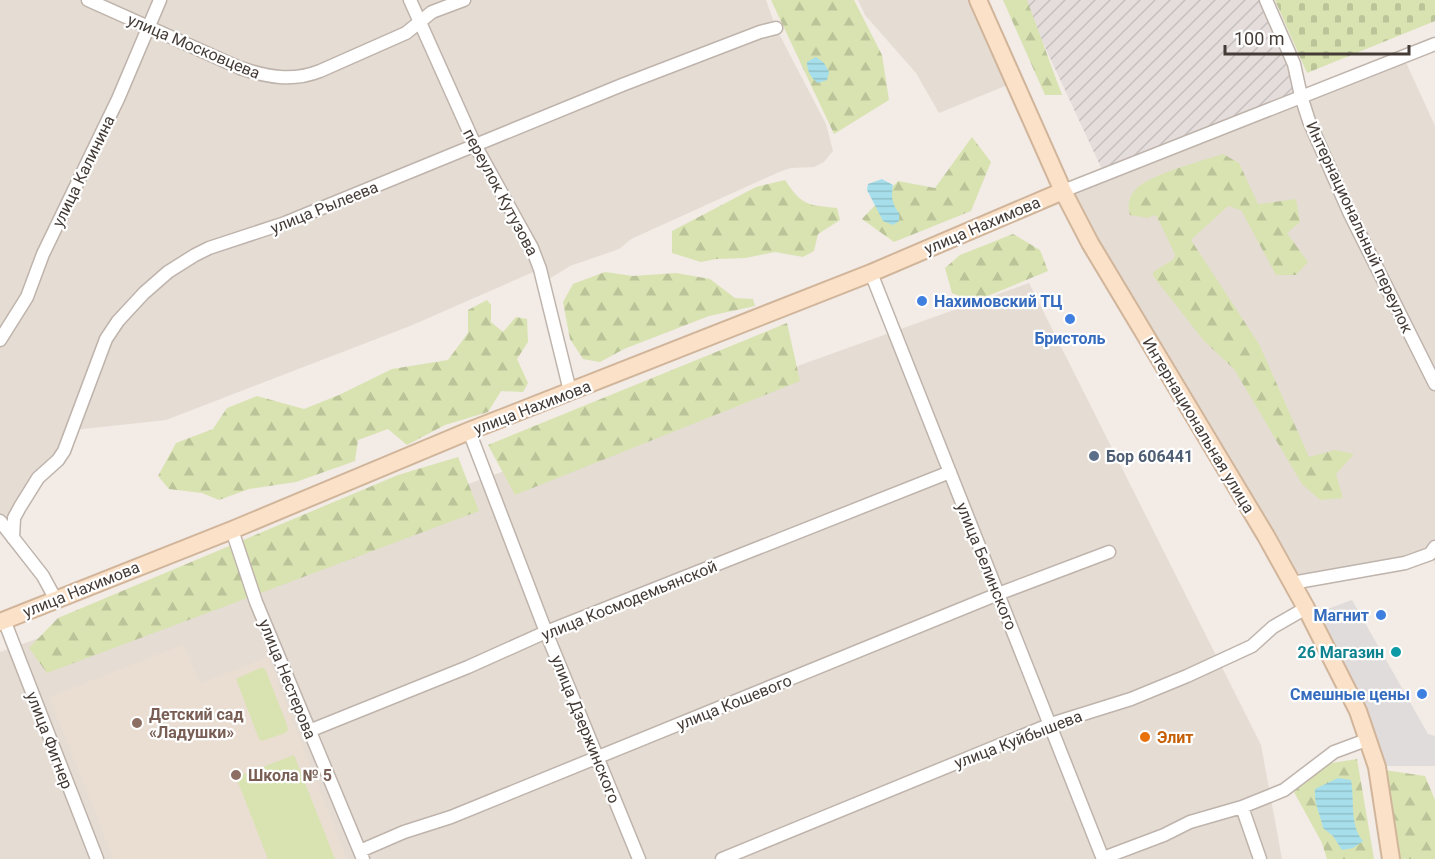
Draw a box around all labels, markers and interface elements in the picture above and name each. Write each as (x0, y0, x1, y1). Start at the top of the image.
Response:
street label: улица Московцева (125, 10, 263, 83)
scale bar (1225, 18, 1410, 56)
text: 100 m (1234, 28, 1285, 49)
street label: улица Калинина (48, 112, 119, 230)
street label: Интернациональный переулок (1302, 119, 1417, 336)
street label: переулок Кутузова (459, 125, 542, 259)
street label: улица Рылеева (268, 177, 381, 238)
street label: улица Нахимова (921, 192, 1043, 258)
place label: Нахимовский ТЦ (934, 292, 1062, 311)
marker: Нахимовский ТЦ (915, 294, 929, 308)
marker: Бристоль (1063, 312, 1077, 326)
place label: Бристоль (1034, 329, 1106, 348)
street label: Интернациональная улица (1139, 334, 1259, 516)
street label: улица Нахимова (471, 376, 593, 439)
place label: Бор 606441 (1106, 447, 1193, 466)
marker: Бор 606441 (1087, 449, 1101, 463)
street label: улица Белинского (952, 500, 1021, 633)
street label: улица Космодемьянской (539, 556, 720, 644)
street label: улица Нахимова (20, 557, 142, 622)
place label: Магнит (1313, 606, 1369, 625)
marker: Магнит (1374, 608, 1388, 622)
street label: улица Нестерова (255, 616, 320, 742)
place label: 26 Магазин (1297, 643, 1384, 662)
marker: 26 Магазин (1389, 645, 1403, 659)
street label: улица Дзержинского (547, 652, 624, 806)
street label: улица Кошевого (674, 671, 795, 734)
place label: Смешные цены (1290, 685, 1410, 704)
marker: Смешные цены (1415, 687, 1429, 701)
street label: улица Фигнер (22, 689, 77, 792)
place label: Детский сад «Ладушки» (149, 705, 244, 742)
street label: улица Куйбышева (952, 706, 1085, 773)
marker: Детский сад «Ладушки» (130, 716, 144, 730)
place label: Элит (1157, 728, 1194, 747)
marker: Элит (1138, 730, 1152, 744)
place label: Школа № 5 (248, 766, 332, 785)
marker: Школа № 5 (229, 768, 243, 782)

